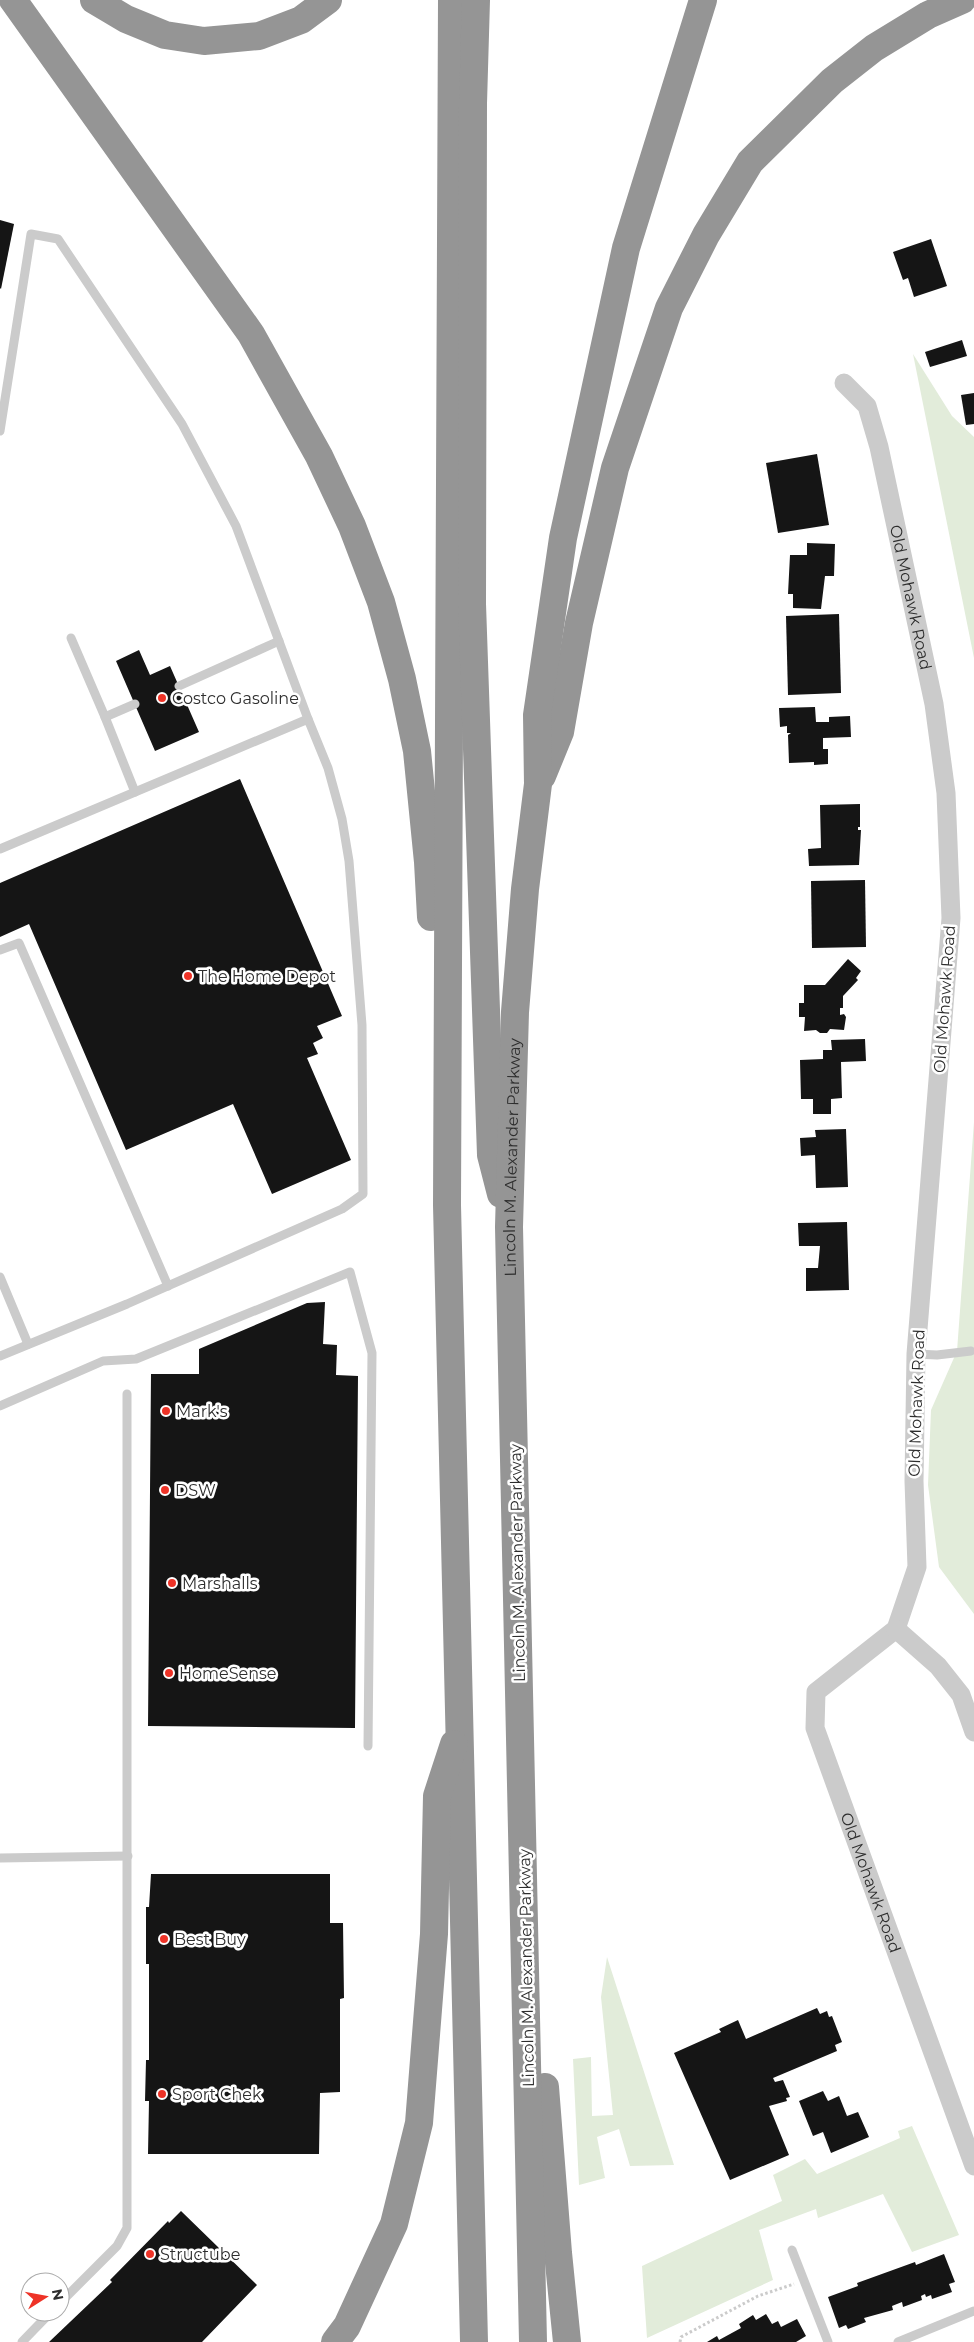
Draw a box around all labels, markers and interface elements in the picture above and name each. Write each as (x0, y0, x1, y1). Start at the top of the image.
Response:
street label: Old Mohawk Road (886, 523, 935, 672)
place label: Costco Gasoline (172, 689, 299, 708)
marker: Costco Gasoline (156, 692, 168, 704)
street label: Old Mohawk Road (930, 925, 959, 1073)
place label: The Home Depot (198, 967, 336, 986)
marker: The Home Depot (182, 970, 194, 982)
street label: Lincoln M. Alexander Parkway (500, 1038, 524, 1277)
street label: Old Mohawk Road (904, 1329, 929, 1477)
place label: Mark's (176, 1402, 228, 1421)
marker: Mark's (160, 1405, 172, 1417)
street label: Lincoln M. Alexander Parkway (506, 1443, 529, 1682)
place label: DSW (175, 1481, 216, 1500)
marker: DSW (159, 1484, 171, 1496)
place label: Marshalls (182, 1574, 258, 1593)
marker: Marshalls (166, 1577, 178, 1589)
place label: HomeSense (179, 1664, 276, 1683)
marker: HomeSense (163, 1667, 175, 1679)
street label: Old Mohawk Road (836, 1810, 905, 1955)
street label: Lincoln M. Alexander Parkway (515, 1848, 538, 2087)
place label: Best Buy (174, 1930, 246, 1949)
marker: Best Buy (158, 1933, 170, 1945)
place label: Sport Chek (172, 2085, 262, 2104)
marker: Sport Chek (156, 2088, 168, 2100)
place label: Structube (160, 2245, 240, 2264)
marker: Structube (144, 2248, 156, 2260)
north arrow (20, 2272, 70, 2322)
text: N (48, 2287, 68, 2302)

